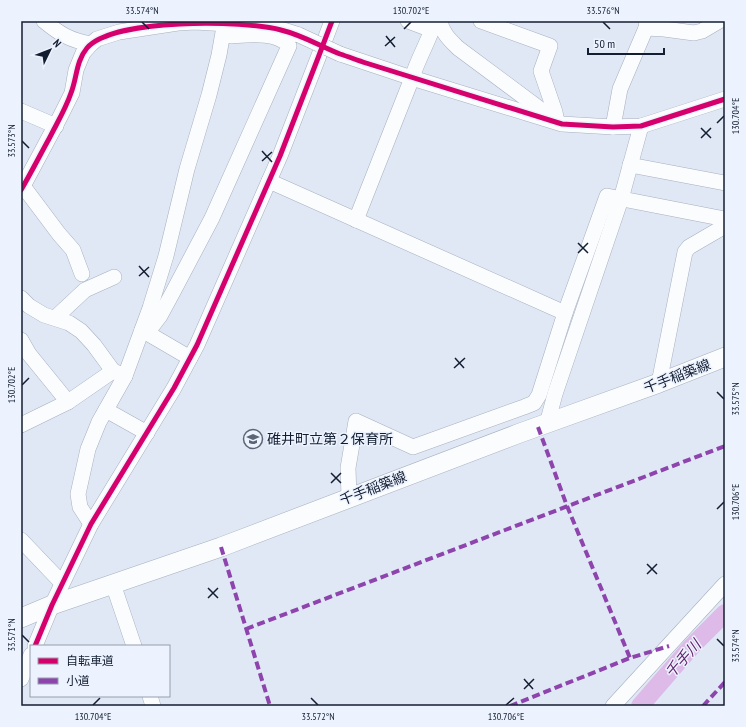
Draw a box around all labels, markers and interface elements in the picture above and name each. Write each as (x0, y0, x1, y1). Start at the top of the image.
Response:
text: 33.574°N (125, 4, 159, 17)
text: 130.702°E (393, 4, 429, 17)
text: 33.576°N (586, 4, 620, 17)
north arrow (30, 30, 70, 70)
scale bar (588, 30, 664, 56)
text: N (50, 36, 64, 50)
text: 50 m (594, 36, 615, 51)
text: 130.704°E (729, 98, 742, 134)
text: 33.573°N (5, 124, 18, 158)
street label: 千手稲築線 (641, 355, 713, 397)
text: 130.702°E (5, 367, 18, 403)
text: 33.575°N (729, 382, 742, 416)
school or university icon: 碓井町立第２保育所 (242, 428, 264, 450)
place label: 碓井町立第２保育所 (267, 430, 393, 448)
street label: 千手稲築線 (337, 467, 409, 509)
text: 130.706°E (729, 484, 742, 520)
text: 33.571°N (5, 618, 18, 652)
text: 33.574°N (729, 629, 742, 663)
water label: 千手川 (661, 634, 706, 682)
legend (30, 645, 170, 697)
text: 自転車道 (66, 653, 114, 668)
text: 小道 (66, 673, 90, 688)
text: 130.704°E (75, 710, 111, 723)
text: 33.572°N (301, 710, 335, 723)
text: 130.706°E (488, 710, 524, 723)

